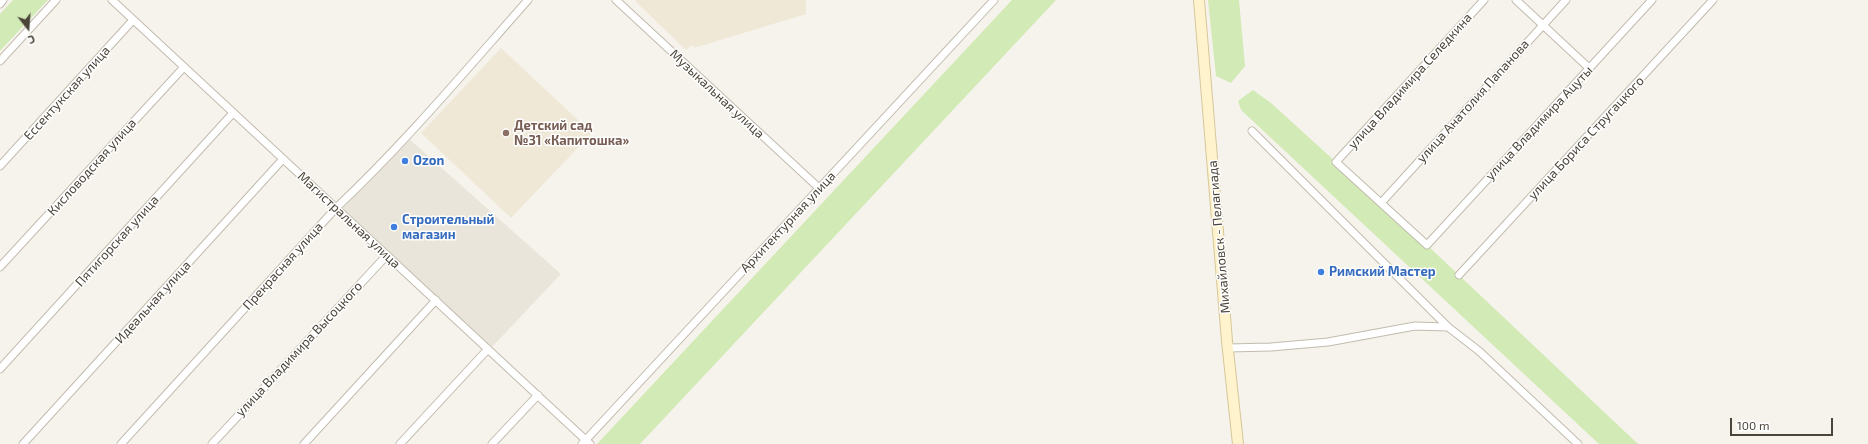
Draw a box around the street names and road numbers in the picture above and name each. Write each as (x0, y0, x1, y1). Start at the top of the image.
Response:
street label: улица Владимира Селедкина (1345, 10, 1475, 152)
street label: улица Анатолия Папанова (1414, 36, 1532, 166)
street label: Ессентукская улица (21, 43, 113, 143)
street label: Музыкальная улица (667, 46, 767, 142)
street label: улица Владимира Ацуты (1482, 63, 1596, 183)
street label: улица Бориса Стругацкого (1525, 73, 1647, 203)
street label: Кисловодская улица (44, 115, 140, 219)
street label: Михайловск - Пелагиада (1205, 160, 1233, 314)
street label: Магистральная улица (294, 168, 404, 272)
street label: Архитектурная улица (737, 168, 839, 276)
street label: Пятигорская улица (72, 192, 162, 290)
street label: Прекрасная улица (240, 219, 326, 313)
street label: Идеальная улица (112, 258, 194, 346)
street label: улица Владимира Высоцкого (232, 278, 366, 420)

